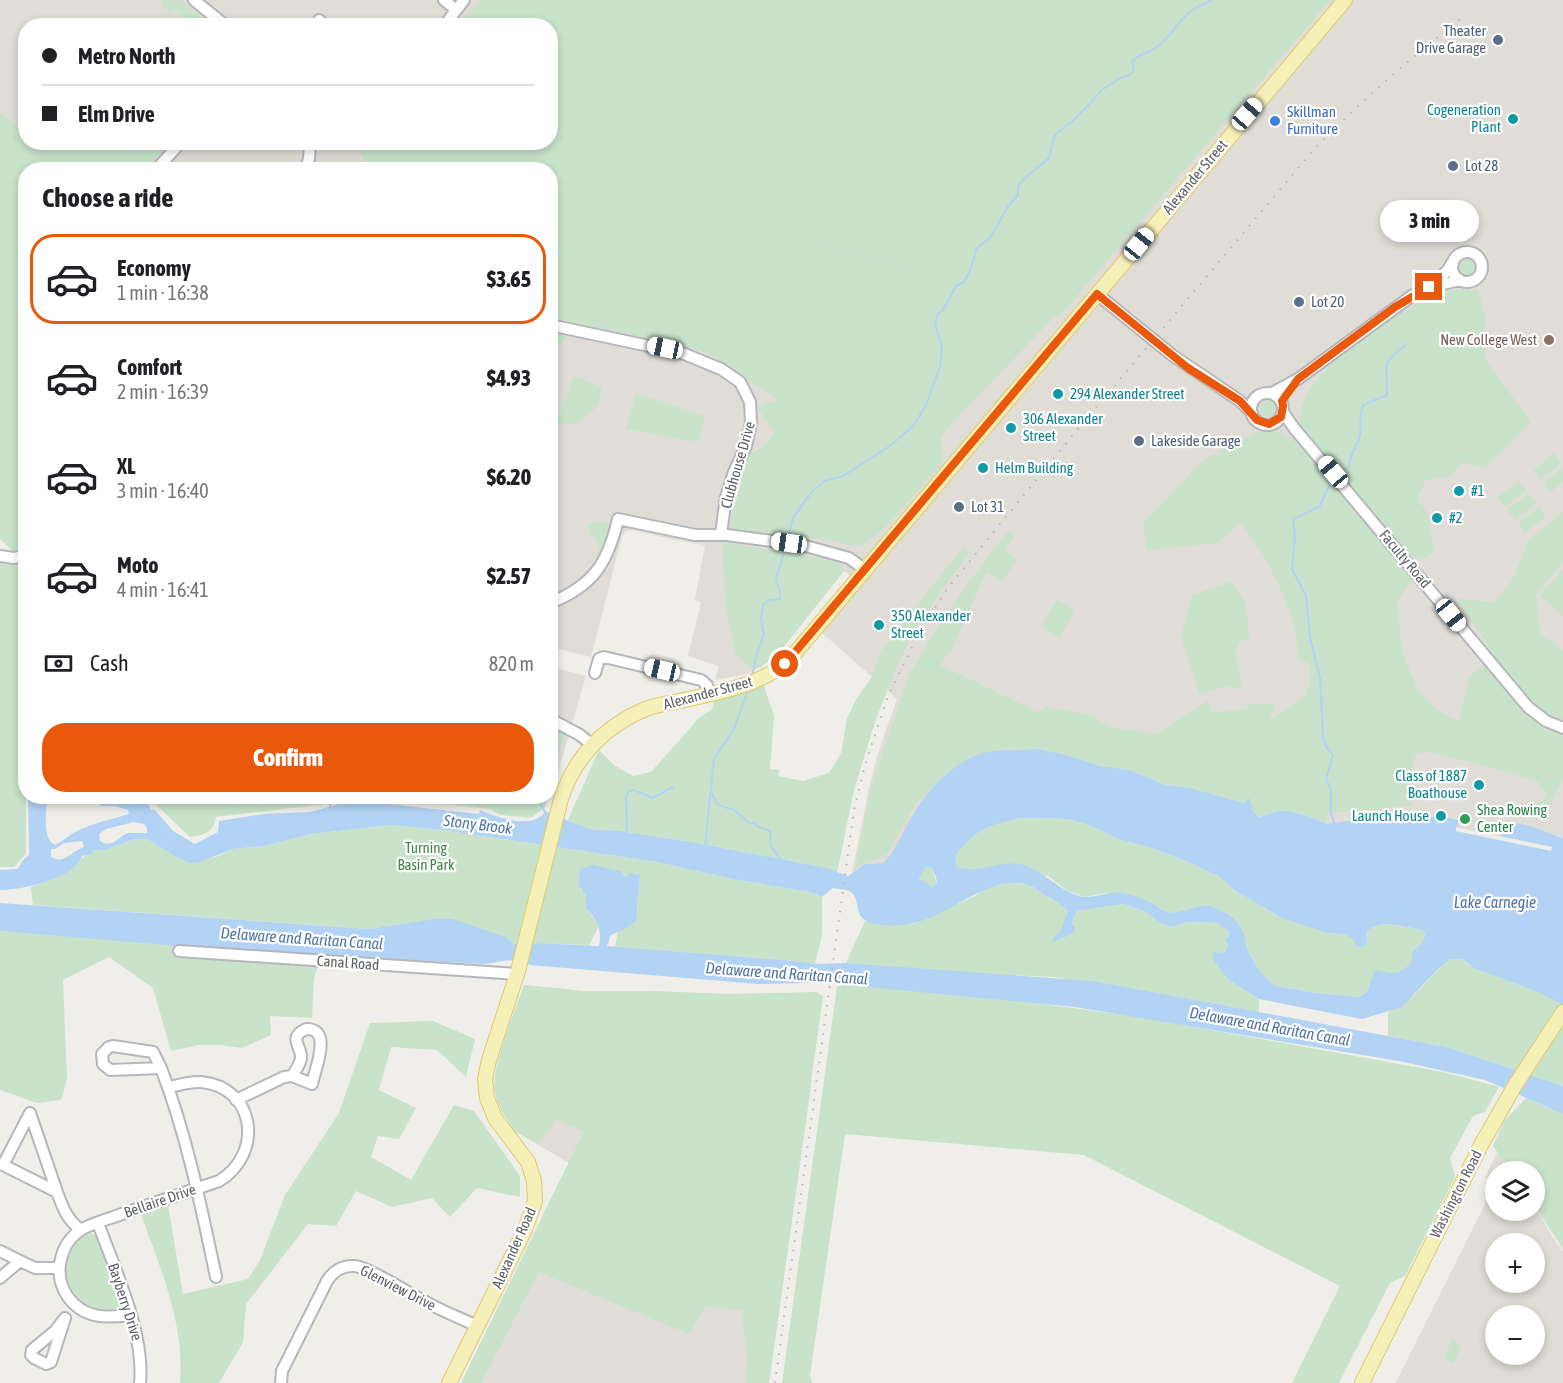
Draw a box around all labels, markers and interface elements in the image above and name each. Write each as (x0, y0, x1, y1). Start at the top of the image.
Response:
place label: Theater Drive Garage (1416, 22, 1487, 56)
marker: Theater Drive Garage (1491, 33, 1505, 47)
text: Metro North (78, 43, 176, 69)
car (1228, 95, 1266, 133)
text: Elm Drive (78, 101, 155, 127)
place label: Cogeneration Plant (1427, 101, 1501, 135)
place label: Skillman Furniture (1287, 103, 1338, 137)
marker: Cogeneration Plant (1506, 112, 1520, 126)
marker: Skillman Furniture (1268, 114, 1282, 128)
street label: Alexander Street (1159, 136, 1231, 217)
place label: Lot 28 (1465, 157, 1498, 174)
marker: Lot 28 (1446, 159, 1460, 173)
text: Choose a ride (42, 182, 174, 213)
callout: 3 min (1380, 200, 1478, 242)
text: 3 min (1409, 209, 1450, 232)
car (1121, 224, 1157, 264)
icon: car (45, 252, 99, 306)
text: Economy (117, 255, 191, 281)
text: $3.65 (487, 266, 531, 292)
route end (1415, 273, 1442, 300)
text: 1 min · 16:38 (117, 281, 209, 304)
place label: Lot 20 (1311, 293, 1344, 310)
marker: Lot 20 (1292, 295, 1306, 309)
place label: New College West (1440, 331, 1537, 348)
marker: New College West (1542, 333, 1556, 347)
car (646, 335, 684, 361)
icon: car (45, 351, 99, 405)
text: Comfort (117, 354, 182, 380)
text: $4.93 (487, 365, 531, 391)
text: 2 min · 16:39 (117, 380, 209, 403)
place label: 294 Alexander Street (1070, 385, 1185, 402)
marker: 294 Alexander Street (1051, 387, 1065, 401)
place label: 306 Alexander Street (1023, 410, 1103, 444)
street label: Clubhouse Drive (717, 419, 758, 510)
marker: 306 Alexander Street (1004, 421, 1018, 435)
place label: Lakeside Garage (1151, 432, 1241, 449)
marker: Lakeside Garage (1132, 434, 1146, 448)
icon: car (45, 450, 99, 504)
car (1315, 452, 1351, 492)
text: XL (117, 453, 135, 479)
place label: Helm Building (995, 459, 1074, 476)
marker: Helm Building (976, 461, 990, 475)
text: $6.20 (487, 464, 531, 490)
text: 3 min · 16:40 (117, 479, 209, 502)
place label: #1 (1471, 482, 1485, 499)
marker: #1 (1452, 484, 1466, 498)
place label: Lot 31 (971, 498, 1004, 515)
marker: Lot 31 (952, 500, 966, 514)
place label: #2 (1449, 509, 1463, 526)
marker: #2 (1430, 511, 1444, 525)
street label: Faculty Road (1376, 526, 1435, 591)
car (770, 532, 808, 554)
icon: car (45, 549, 99, 603)
text: Moto (117, 552, 159, 578)
text: $2.57 (487, 563, 531, 589)
text: 4 min · 16:41 (117, 578, 209, 601)
car (1433, 595, 1469, 635)
place label: 350 Alexander Street (891, 607, 971, 641)
marker: 350 Alexander Street (872, 618, 886, 632)
icon: cash (42, 647, 75, 680)
text: Cash (90, 650, 129, 676)
route start (771, 650, 798, 677)
text: 820 m (489, 652, 534, 675)
car (642, 657, 682, 683)
street label: Alexander Street (661, 672, 754, 713)
button: Confirm (42, 723, 534, 792)
place label: Class of 1887 Boathouse (1395, 767, 1467, 801)
marker: Class of 1887 Boathouse (1472, 778, 1486, 792)
place label: Shea Rowing Center (1477, 801, 1547, 835)
place label: Launch House (1352, 807, 1429, 824)
marker: Launch House (1434, 809, 1448, 823)
water label: Stony Brook (441, 811, 514, 838)
marker: Shea Rowing Center (1458, 812, 1472, 826)
park label: Turning Basin Park (397, 839, 455, 873)
water label: Lake Carnegie (1454, 893, 1536, 912)
water label: Delaware and Raritan Canal (220, 923, 384, 953)
street label: Canal Road (316, 952, 380, 973)
water label: Delaware and Raritan Canal (705, 958, 869, 988)
water label: Delaware and Raritan Canal (1188, 1003, 1352, 1049)
street label: Washington Road (1426, 1147, 1485, 1241)
map controls (1485, 1161, 1545, 1365)
button: layers (1485, 1161, 1545, 1221)
street label: Bellaire Drive (122, 1180, 198, 1221)
street label: Alexander Road (488, 1205, 539, 1291)
button: + (1485, 1233, 1545, 1293)
street label: Bayberry Drive (105, 1261, 146, 1343)
street label: Glenview Drive (358, 1261, 439, 1314)
button: − (1485, 1305, 1545, 1365)

